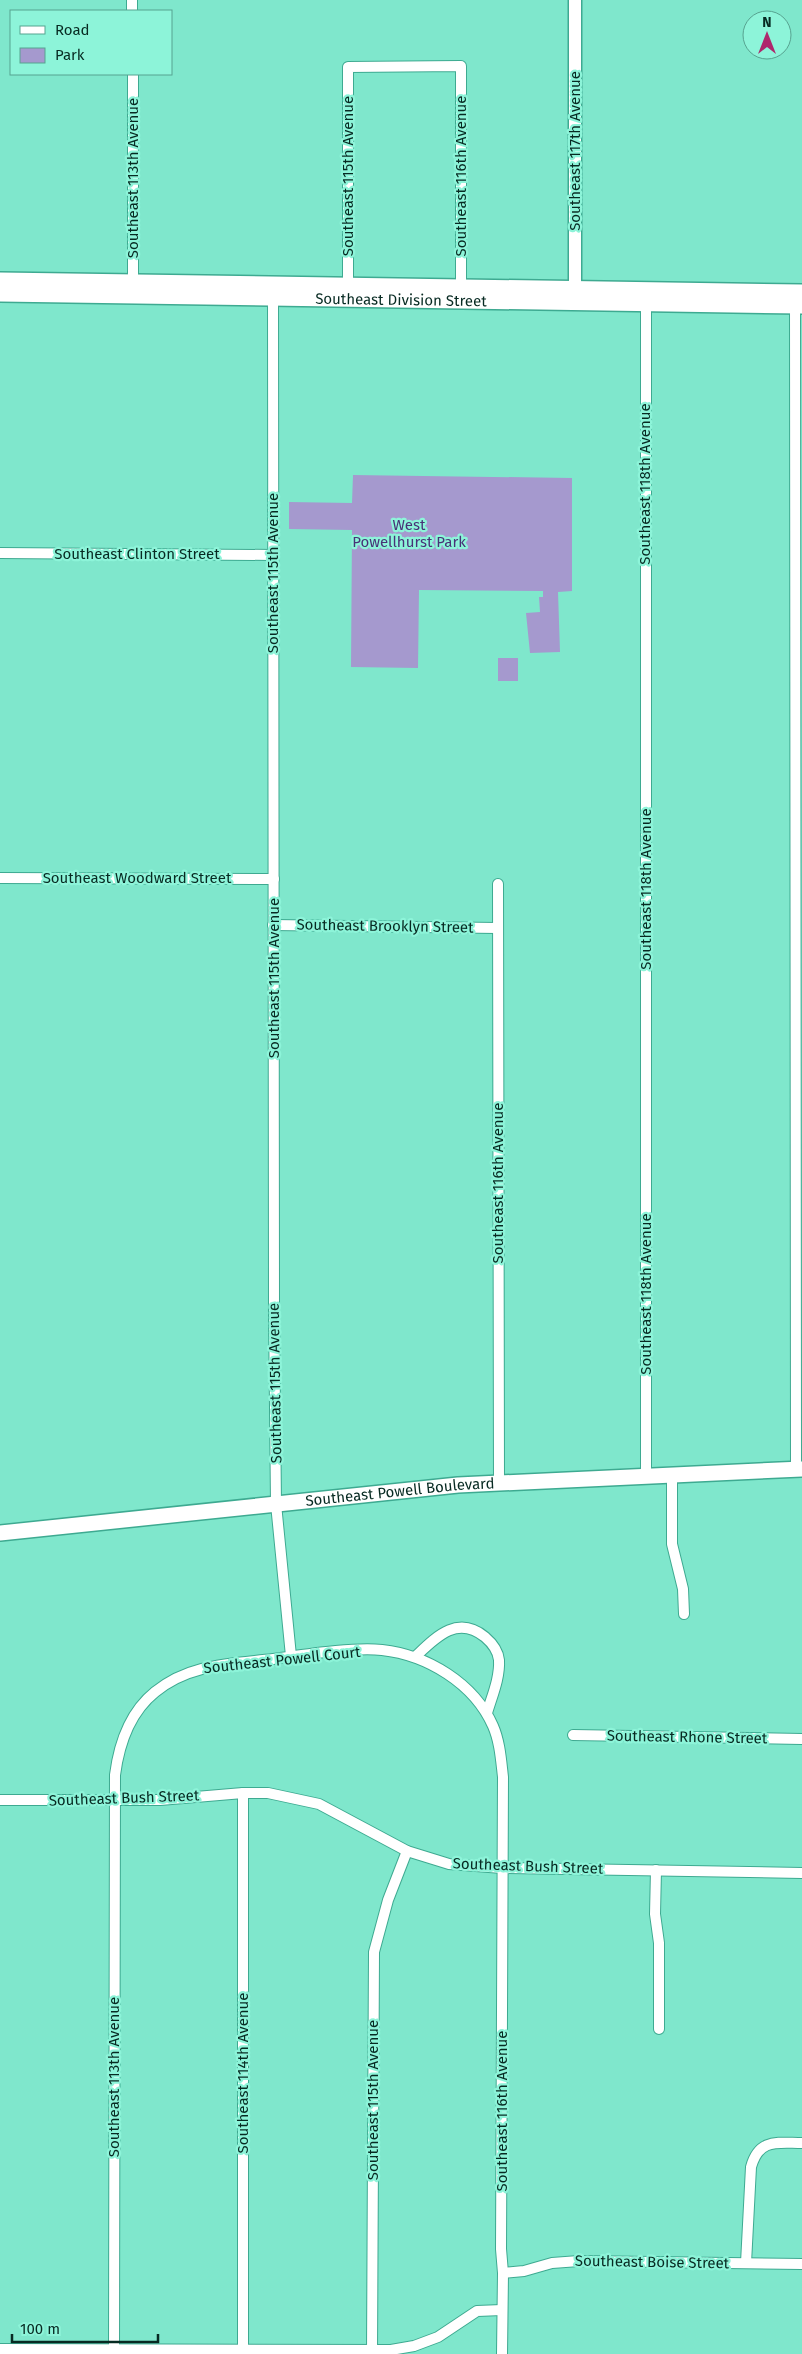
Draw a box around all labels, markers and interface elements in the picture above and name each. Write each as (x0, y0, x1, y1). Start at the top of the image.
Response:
legend (10, 10, 172, 75)
north arrow (742, 10, 792, 60)
text: N (762, 14, 772, 31)
text: Road (55, 21, 90, 39)
text: Park (55, 46, 85, 64)
street label: Southeast 117th Avenue (566, 71, 584, 231)
street label: Southeast 116th Avenue (452, 95, 470, 257)
street label: Southeast 115th Avenue (339, 96, 357, 256)
street label: Southeast 113th Avenue (124, 98, 142, 258)
street label: Southeast Division Street (315, 290, 487, 310)
street label: Southeast 118th Avenue (636, 403, 654, 565)
street label: Southeast 115th Avenue (264, 493, 282, 653)
park label: West Powellhurst Park (352, 516, 466, 551)
street label: Southeast Clinton Street (54, 545, 220, 563)
street label: Southeast 118th Avenue (637, 808, 655, 970)
street label: Southeast Woodward Street (43, 869, 232, 887)
street label: Southeast 115th Avenue (265, 898, 283, 1058)
street label: Southeast Brooklyn Street (296, 915, 474, 937)
street label: Southeast 116th Avenue (489, 1102, 507, 1264)
street label: Southeast 118th Avenue (637, 1213, 655, 1375)
street label: Southeast 115th Avenue (265, 1303, 285, 1463)
street label: Southeast Powell Boulevard (304, 1474, 495, 1510)
street label: Southeast Powell Court (203, 1643, 362, 1677)
street label: Southeast Rhone Street (607, 1727, 768, 1747)
street label: Southeast Bush Street (48, 1786, 200, 1810)
street label: Southeast Bush Street (452, 1854, 604, 1878)
street label: Southeast 114th Avenue (234, 1992, 252, 2154)
street label: Southeast 113th Avenue (105, 1997, 123, 2157)
street label: Southeast 115th Avenue (364, 2020, 382, 2180)
street label: Southeast 116th Avenue (493, 2030, 511, 2192)
street label: Southeast Boise Street (575, 2252, 730, 2272)
scale bar (12, 2312, 159, 2344)
text: 100 m (20, 2320, 60, 2338)

